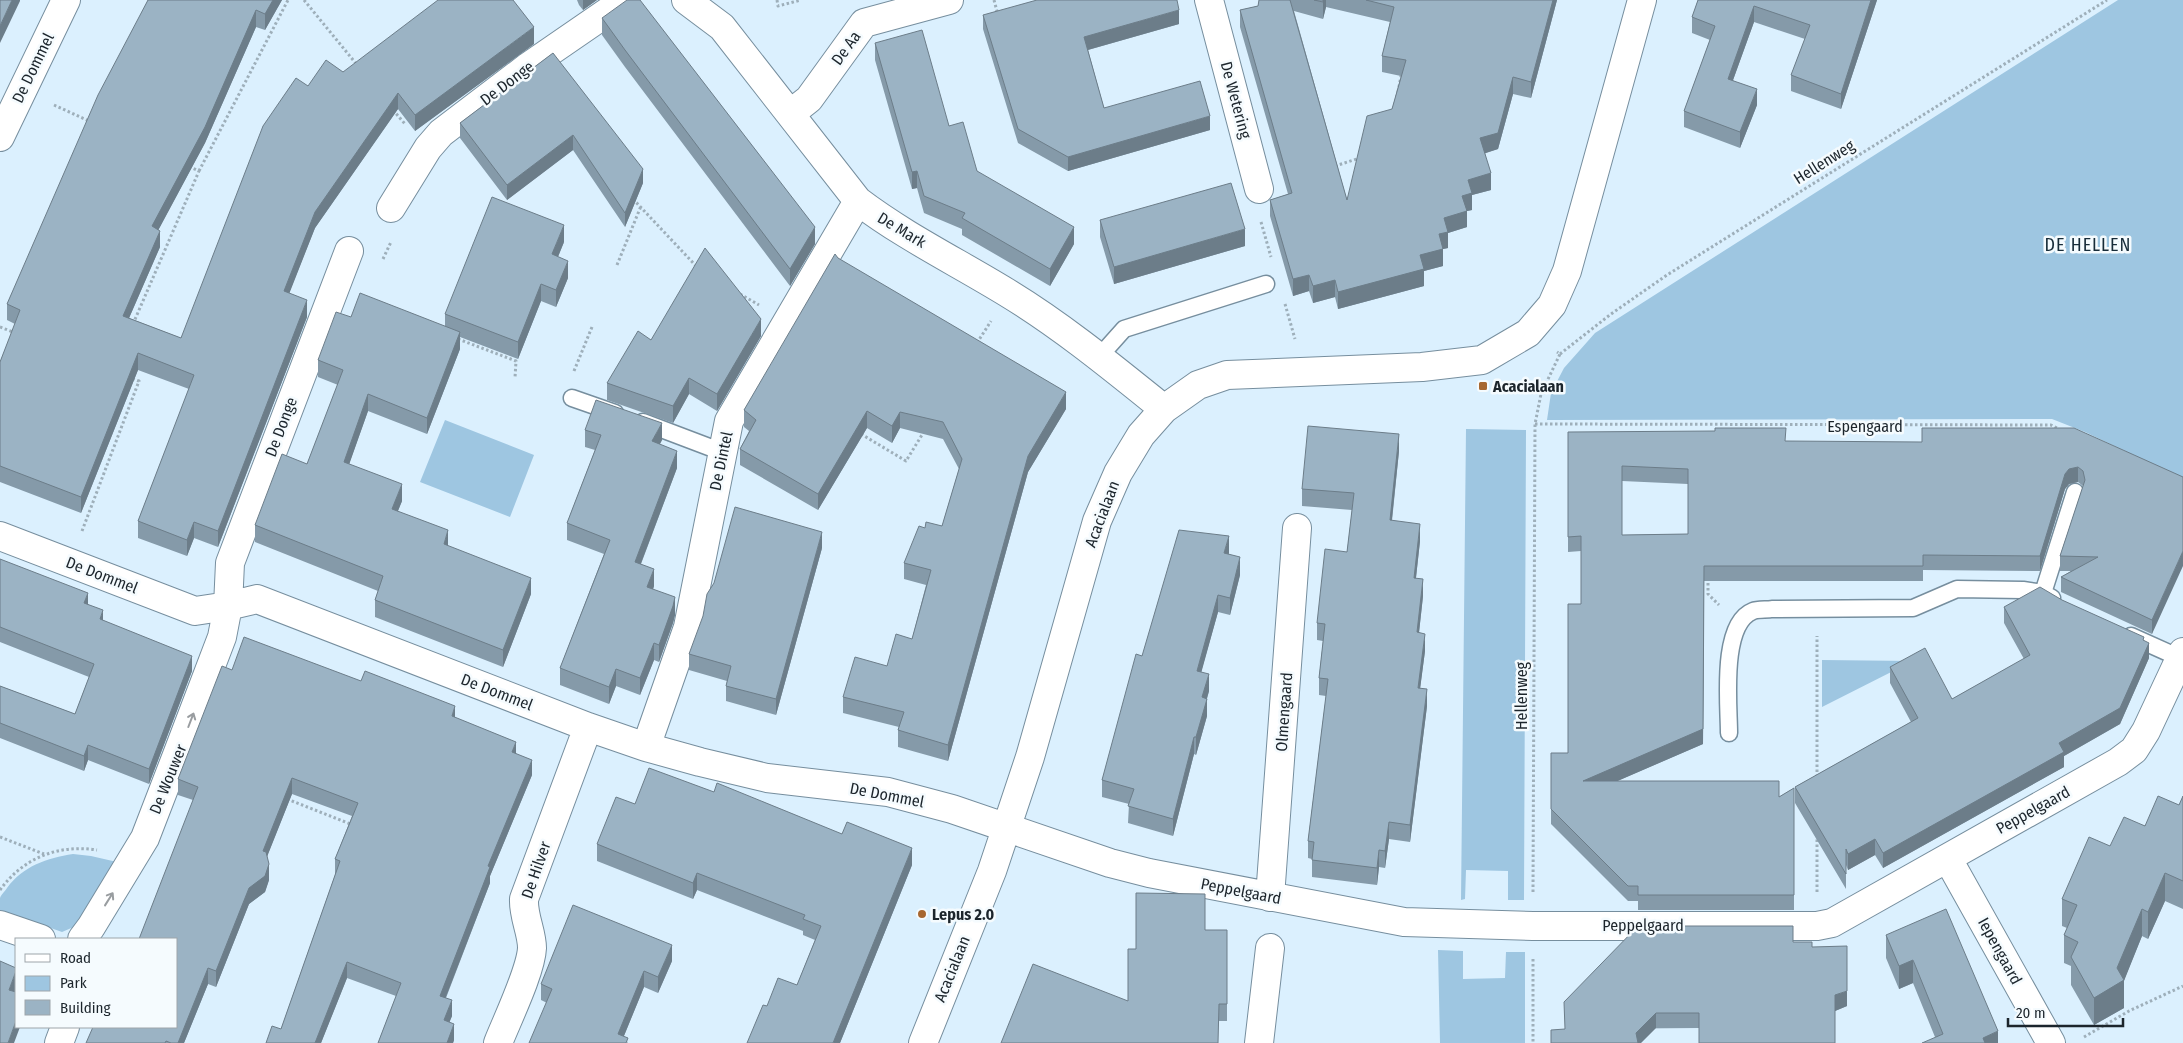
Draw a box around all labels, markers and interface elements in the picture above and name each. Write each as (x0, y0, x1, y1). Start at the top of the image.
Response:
street label: De Aa (827, 27, 865, 69)
street label: De Dommel (8, 30, 58, 106)
street label: De Donge (476, 57, 538, 109)
street label: De Wetering (1217, 59, 1256, 141)
street label: Hellenweg (1790, 136, 1858, 188)
street label: De Mark (874, 208, 930, 252)
district label: DE HELLEN (2045, 234, 2131, 256)
place label: Acacialaan (1492, 377, 1564, 396)
marker: Acacialaan (1477, 380, 1489, 392)
street label: De Donge (261, 394, 301, 459)
street label: Espengaard (1827, 417, 1903, 436)
street label: De Dintel (705, 430, 737, 492)
street label: Acacialaan (1081, 478, 1123, 550)
street label: De Dommel (63, 553, 141, 597)
street label: Hellenweg (1512, 661, 1531, 730)
street label: De Dommel (458, 670, 536, 714)
street label: Olmengaard (1272, 672, 1296, 752)
one-way arrow (187, 713, 196, 728)
street label: De Wouwer (145, 741, 191, 817)
street label: De Dommel (848, 778, 926, 812)
street label: Peppelgaard (1993, 782, 2073, 838)
street label: De Hilver (517, 838, 555, 901)
street label: Peppelgaard (1199, 874, 1283, 908)
one-way arrow (104, 892, 114, 906)
place label: Lepus 2.0 (932, 905, 994, 924)
marker: Lepus 2.0 (916, 908, 928, 920)
street label: Iepengaard (1974, 914, 2026, 988)
street label: Peppelgaard (1602, 916, 1684, 935)
street label: Acacialaan (930, 933, 974, 1005)
legend (15, 938, 178, 1028)
text: Road (60, 949, 91, 967)
text: Park (60, 974, 87, 992)
scale bar (2008, 996, 2123, 1028)
text: Building (60, 999, 111, 1017)
text: 20 m (2016, 1004, 2046, 1022)

